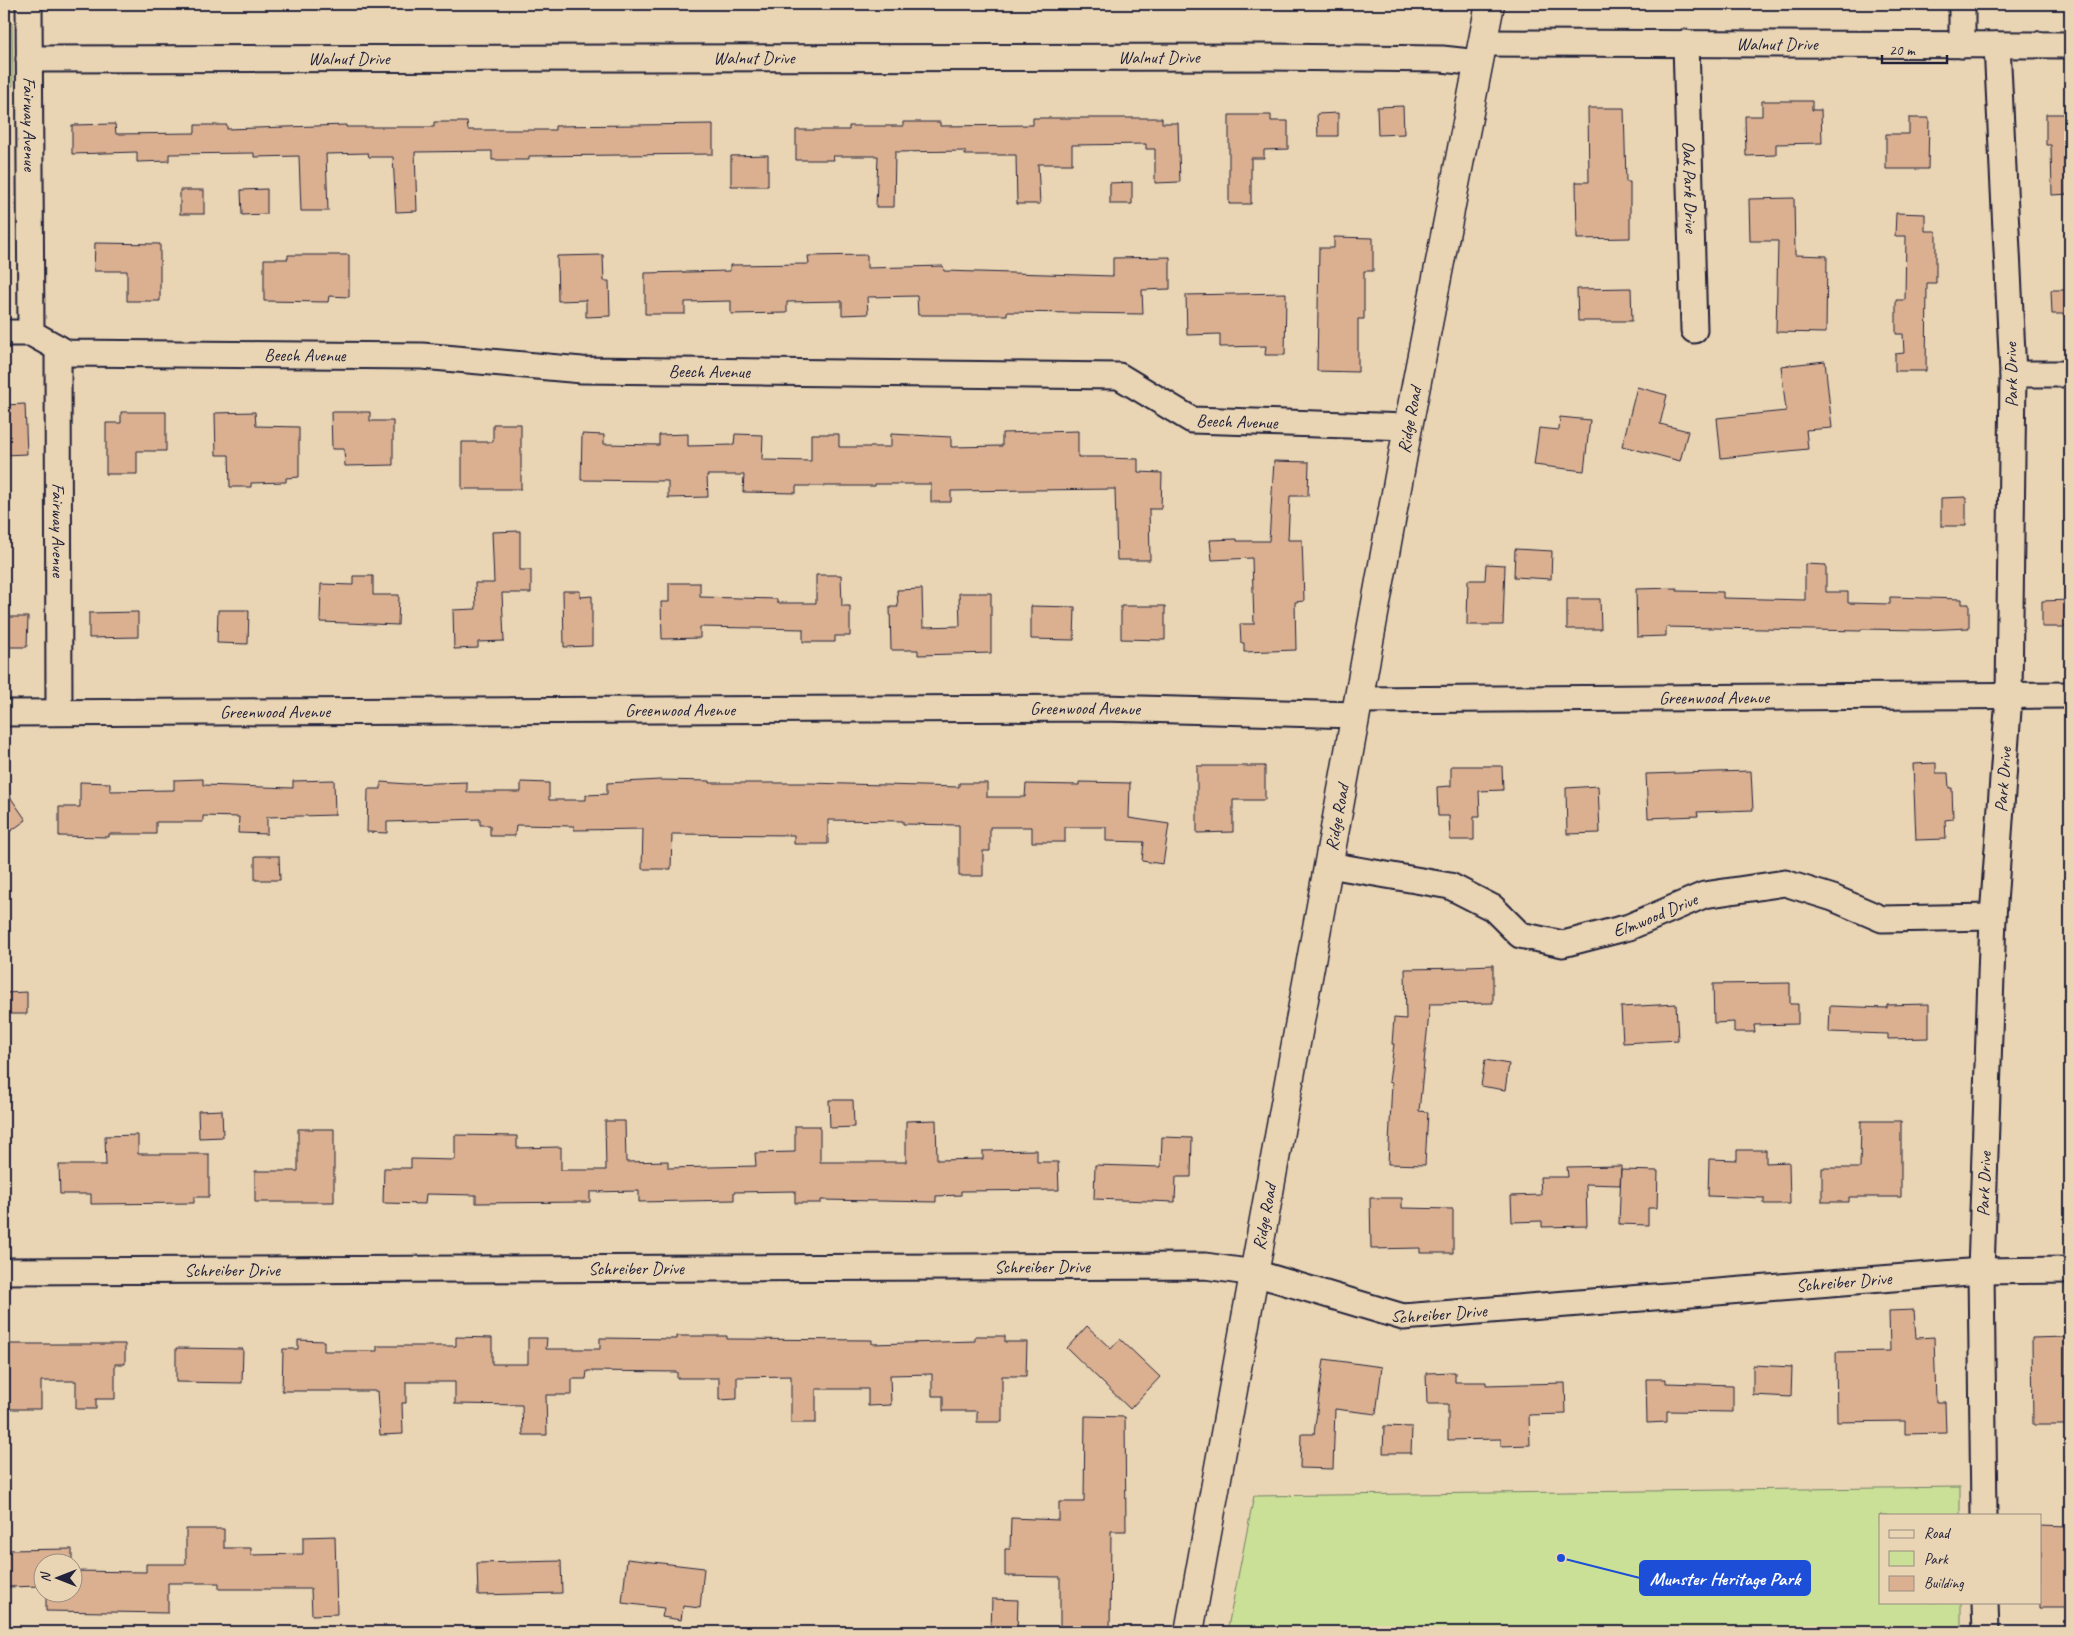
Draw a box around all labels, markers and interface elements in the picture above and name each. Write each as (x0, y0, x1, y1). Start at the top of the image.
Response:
scale bar (1882, 32, 1946, 64)
street label: Walnut Drive (1736, 33, 1819, 55)
text: 20 m (1889, 41, 1916, 60)
street label: Walnut Drive (1118, 46, 1201, 68)
street label: Walnut Drive (308, 47, 391, 70)
street label: Walnut Drive (713, 47, 796, 69)
street label: Fairway Avenue (18, 77, 41, 172)
street label: Oak Park Drive (1678, 141, 1702, 234)
street label: Park Drive (1999, 341, 2023, 408)
street label: Beech Avenue (264, 344, 347, 366)
street label: Beech Avenue (668, 360, 751, 383)
street label: Ridge Road (1392, 382, 1427, 455)
street label: Beech Avenue (1196, 409, 1279, 434)
street label: Fairway Avenue (47, 483, 70, 578)
street label: Greenwood Avenue (1659, 686, 1770, 709)
street label: Greenwood Avenue (1030, 697, 1141, 720)
street label: Greenwood Avenue (625, 699, 736, 721)
street label: Greenwood Avenue (220, 701, 331, 723)
street label: Park Drive (1990, 745, 2016, 813)
street label: Ridge Road (1320, 780, 1354, 852)
street label: Elmwood Drive (1611, 888, 1702, 942)
street label: Park Drive (1972, 1150, 1996, 1217)
street label: Ridge Road (1248, 1179, 1282, 1252)
street label: Schreiber Drive (994, 1255, 1091, 1278)
street label: Schreiber Drive (588, 1257, 685, 1280)
street label: Schreiber Drive (184, 1259, 281, 1281)
street label: Schreiber Drive (1795, 1267, 1893, 1297)
street label: Schreiber Drive (1389, 1299, 1489, 1329)
legend (1879, 1514, 2042, 1604)
text: Road (1924, 1524, 1951, 1543)
text: Park (1924, 1550, 1949, 1569)
north arrow (32, 1554, 82, 1604)
callout: Munster Heritage Park (1640, 1561, 1810, 1595)
text: Munster Heritage Park (1650, 1567, 1802, 1591)
text: N (37, 1571, 54, 1582)
text: Building (1924, 1574, 1964, 1593)

